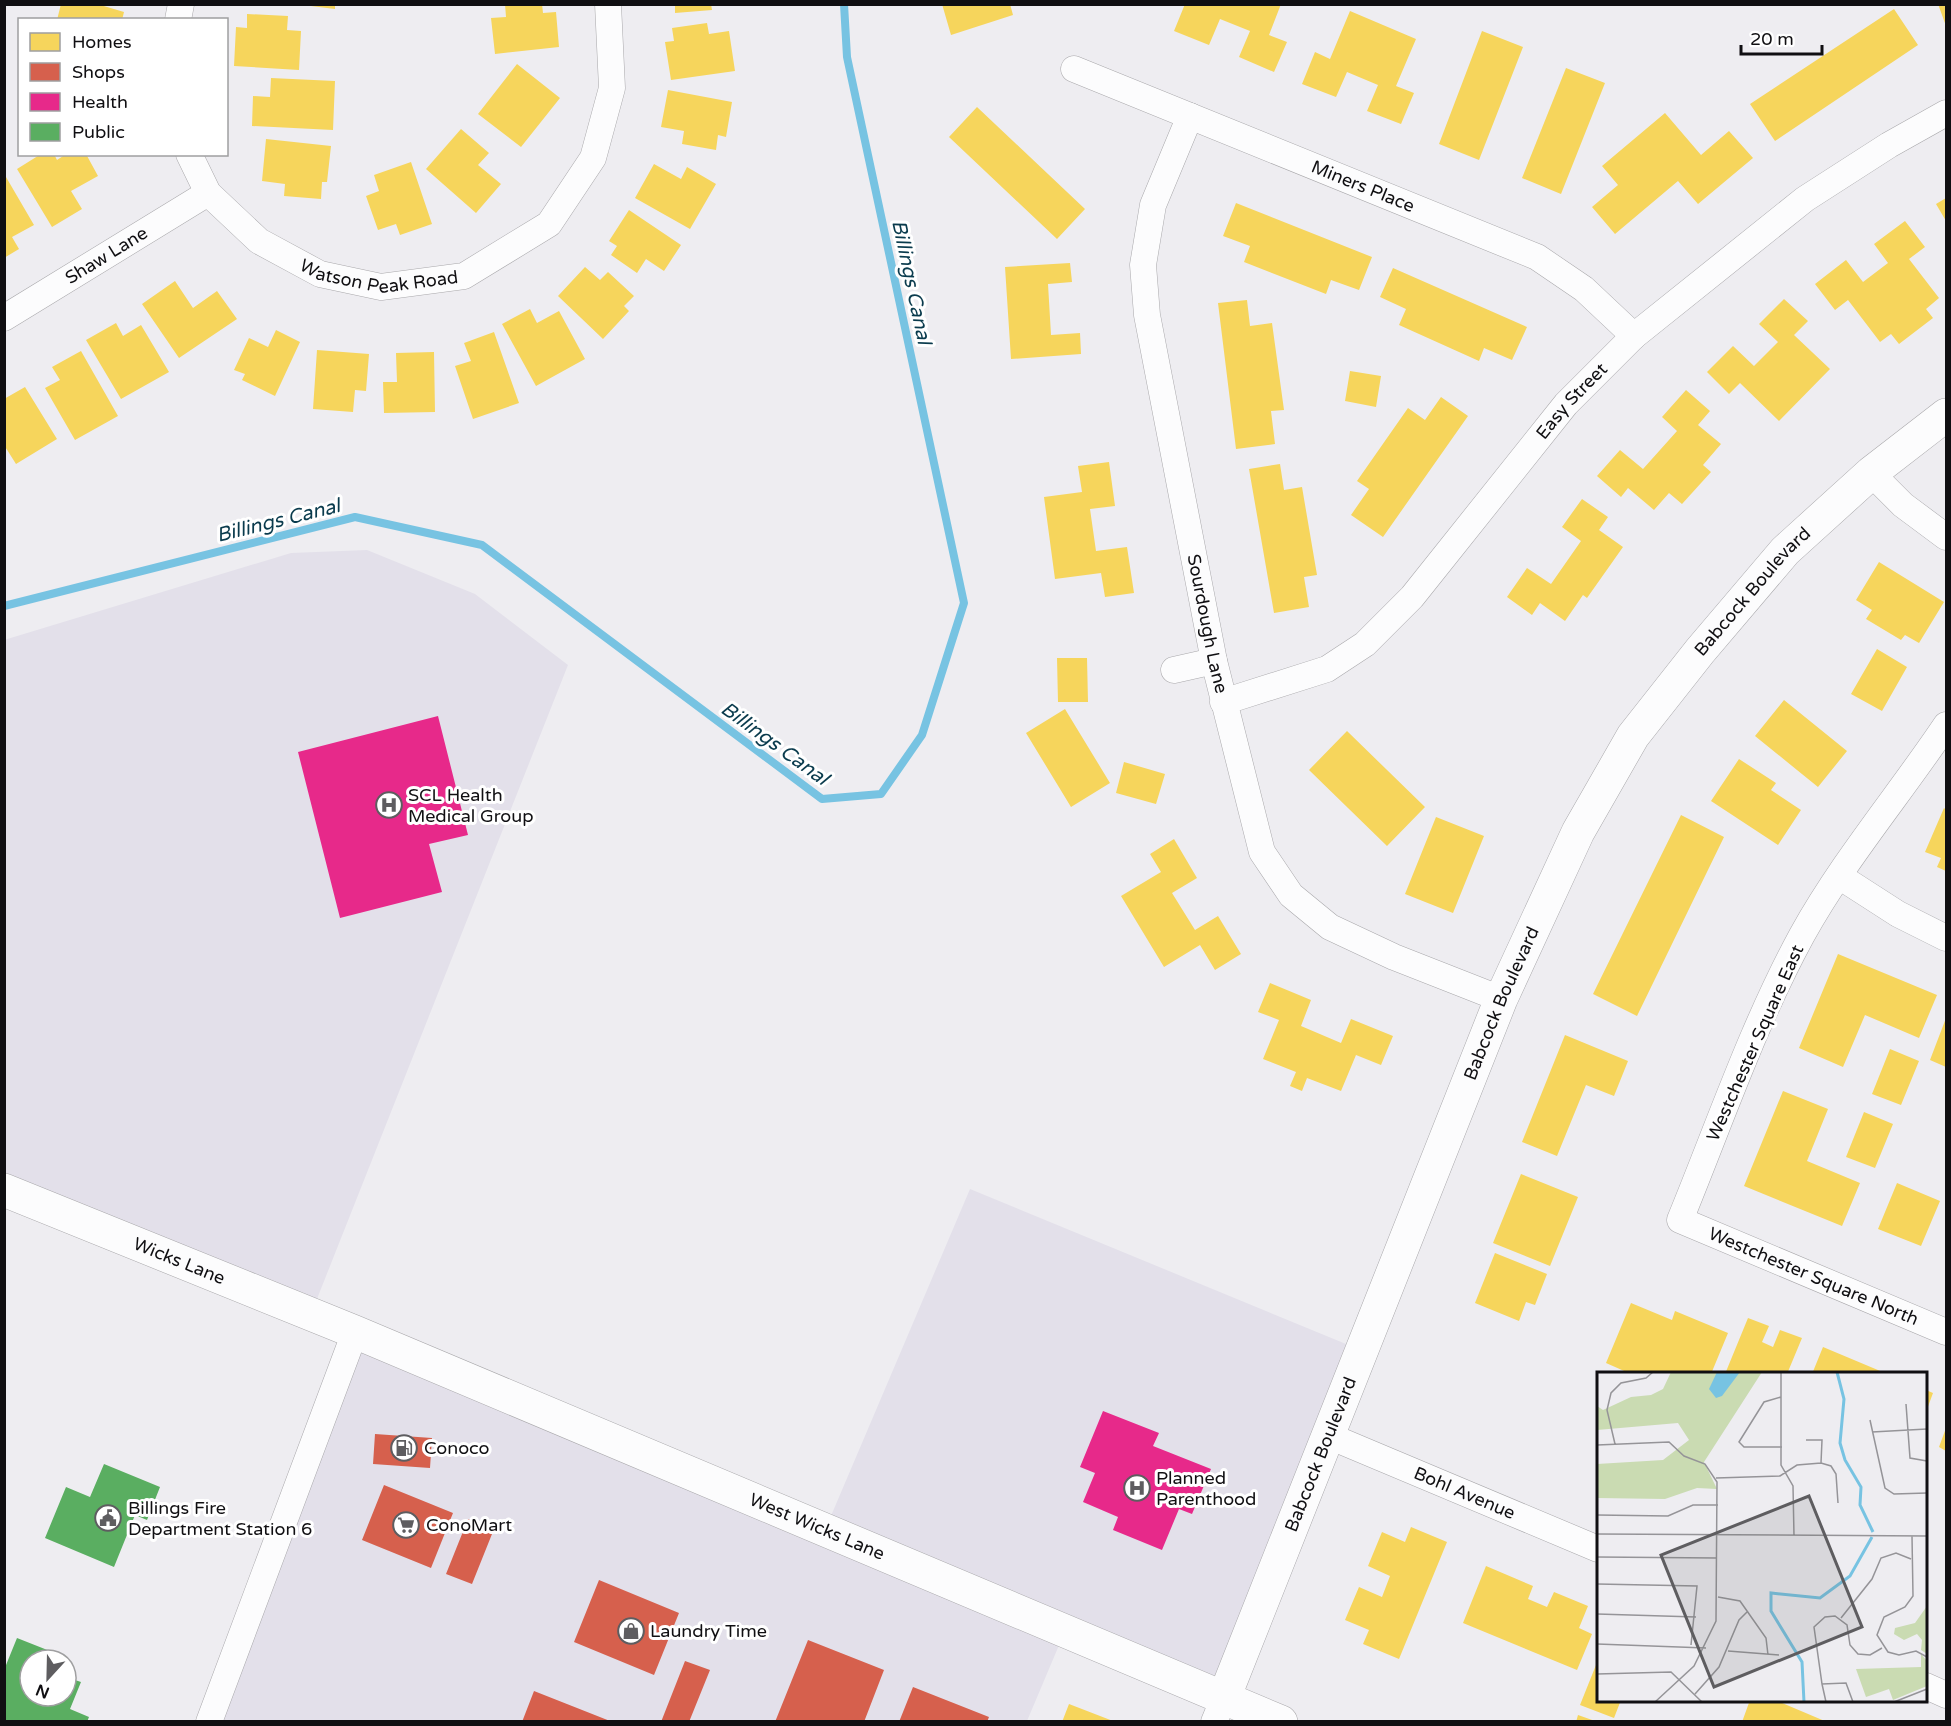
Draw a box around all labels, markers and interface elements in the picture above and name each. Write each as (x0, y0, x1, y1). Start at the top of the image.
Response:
legend (18, 18, 228, 156)
scale bar (1741, 18, 1822, 56)
text: 20 m (1750, 28, 1794, 50)
text: Homes (72, 31, 132, 53)
text: Shops (72, 61, 125, 83)
text: Health (72, 91, 128, 113)
text: Public (72, 121, 125, 143)
street label: Miners Place (1308, 156, 1418, 217)
water label: Billings Canal (886, 218, 936, 349)
street label: Shaw Lane (61, 222, 152, 289)
street label: Watson Peak Road (296, 254, 459, 298)
street label: Easy Street (1531, 358, 1612, 444)
water label: Billings Canal (214, 494, 345, 548)
street label: Babcock Boulevard (1690, 522, 1815, 661)
street label: Sourdough Lane (1183, 552, 1233, 696)
water label: Billings Canal (716, 697, 834, 792)
place label: SCL Health Medical Group (408, 784, 534, 827)
hospital icon: SCL Health Medical Group (374, 790, 404, 820)
street label: Babcock Boulevard (1459, 923, 1544, 1083)
street label: Westchester Square East (1702, 941, 1808, 1145)
street label: Westchester Square North (1705, 1222, 1922, 1330)
street label: Wicks Lane (130, 1233, 228, 1289)
inset map (1597, 1372, 1927, 1702)
street label: Babcock Boulevard (1280, 1374, 1361, 1535)
fuel station icon: Conoco (389, 1433, 419, 1463)
place label: Conoco (424, 1437, 490, 1459)
street label: Bohl Avenue (1411, 1462, 1519, 1524)
place label: Planned Parenthood (1156, 1467, 1256, 1510)
hospital icon: Planned Parenthood (1122, 1473, 1152, 1503)
street label: West Wicks Lane (746, 1488, 888, 1565)
place label: Billings Fire Department Station 6 (128, 1497, 312, 1540)
public building icon: Billings Fire Department Station 6 (93, 1503, 123, 1533)
supermarket icon: ConoMart (391, 1510, 421, 1540)
place label: ConoMart (426, 1514, 512, 1536)
shop icon: Laundry Time (616, 1616, 646, 1646)
place label: Laundry Time (650, 1620, 767, 1642)
north arrow (18, 1648, 78, 1708)
text: N (33, 1679, 52, 1703)

